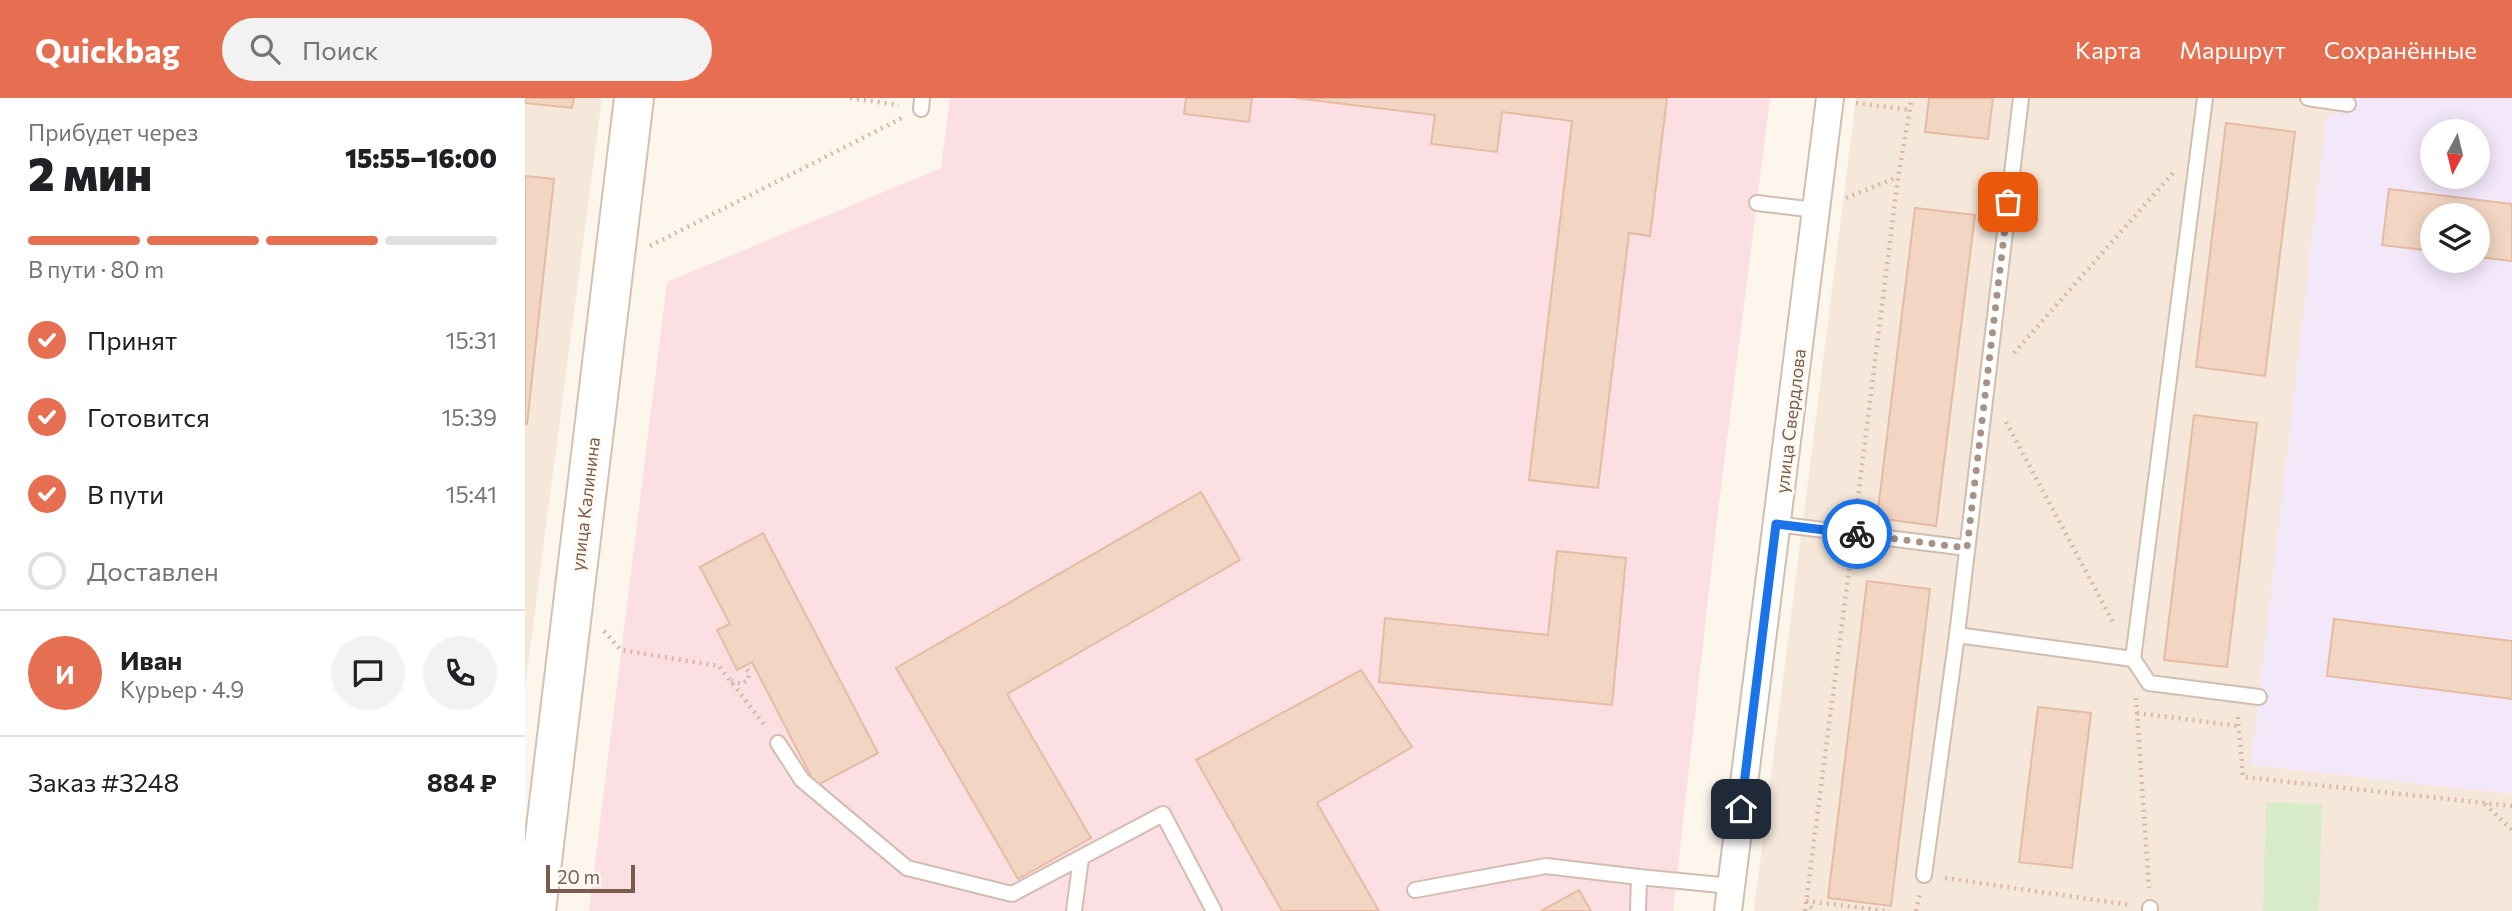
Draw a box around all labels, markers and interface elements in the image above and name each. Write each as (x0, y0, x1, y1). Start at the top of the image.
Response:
search box (222, 18, 712, 81)
text: Quickbag (35, 29, 180, 70)
icon: search (246, 30, 284, 68)
text: Поиск (302, 34, 379, 65)
text: Карта (2075, 35, 2141, 64)
text: Маршрут (2179, 35, 2286, 64)
text: Сохранённые (2324, 35, 2477, 64)
text: Прибудет через (28, 118, 198, 146)
north arrow (2420, 119, 2490, 189)
map controls (2420, 119, 2490, 273)
text: 15:55–16:00 (345, 142, 497, 173)
text: 2 мин (28, 144, 152, 200)
pin (1978, 172, 2038, 232)
icon: bag (1989, 183, 2027, 221)
button: layers (2420, 203, 2490, 273)
text: В пути · 80 m (28, 255, 164, 283)
icon: check (28, 321, 66, 359)
text: Принят (87, 324, 177, 355)
text: 15:31 (446, 326, 497, 354)
street label: улица Свердлова (1770, 347, 1810, 495)
icon: check (28, 398, 66, 436)
text: Готовится (87, 401, 210, 432)
text: 15:39 (441, 403, 497, 431)
street label: улица Калинина (566, 436, 604, 572)
icon: check (28, 475, 66, 513)
text: В пути (87, 478, 164, 509)
text: 15:41 (446, 480, 497, 508)
courier (1822, 499, 1892, 569)
icon: bike (1838, 515, 1876, 553)
text: Доставлен (87, 555, 219, 586)
button: chat (331, 636, 405, 710)
button: phone (423, 636, 497, 710)
text: Иван (120, 644, 182, 675)
text: И (55, 658, 75, 689)
text: Курьер · 4.9 (120, 675, 244, 703)
text: Заказ #3248 (28, 766, 179, 797)
text: 884 ₽ (427, 766, 497, 797)
pin (1711, 779, 1771, 839)
icon: home (1722, 790, 1760, 828)
scale bar (546, 862, 635, 894)
text: 20 m (557, 865, 600, 888)

